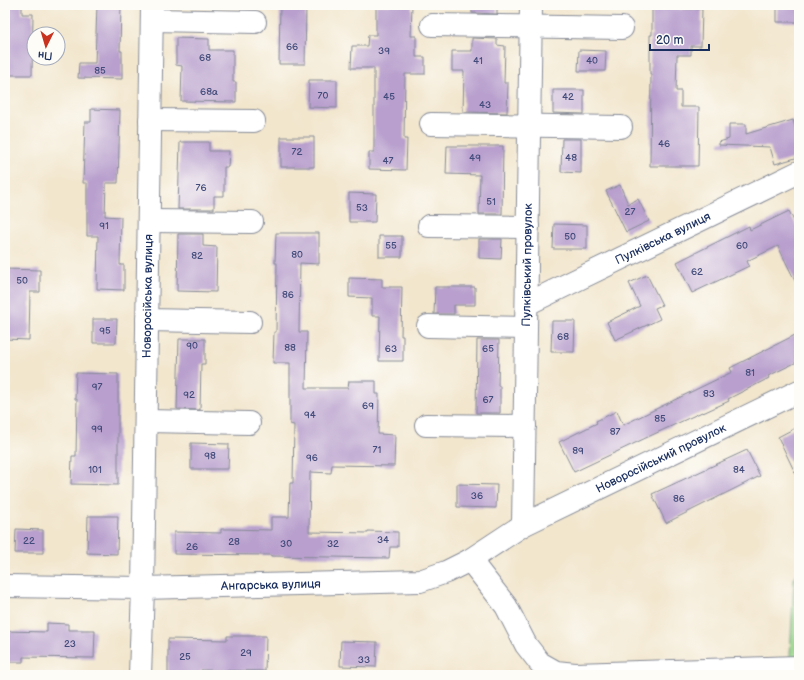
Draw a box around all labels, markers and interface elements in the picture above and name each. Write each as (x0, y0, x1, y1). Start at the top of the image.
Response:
north arrow (26, 26, 66, 66)
scale bar (650, 26, 709, 52)
text: 20 m (656, 33, 683, 48)
house number: 66 (286, 41, 298, 53)
house number: 39 (378, 45, 390, 57)
text: Пн (37, 48, 53, 63)
house number: 68 (199, 52, 211, 64)
house number: 41 (473, 55, 483, 67)
house number: 40 (586, 55, 598, 67)
house number: 85 (94, 65, 106, 77)
house number: 68а (200, 86, 218, 98)
house number: 70 (318, 90, 329, 102)
house number: 45 (383, 91, 395, 103)
house number: 42 (562, 91, 574, 103)
house number: 43 (479, 99, 491, 111)
house number: 46 (658, 138, 670, 150)
house number: 72 (292, 146, 303, 158)
house number: 49 (469, 152, 481, 164)
house number: 48 (565, 152, 577, 164)
house number: 47 (382, 155, 394, 167)
house number: 76 (195, 182, 207, 194)
house number: 51 (486, 196, 496, 208)
house number: 53 (356, 202, 368, 214)
street label: Пулківський провулок (519, 203, 535, 327)
house number: 27 (625, 206, 635, 218)
street label: Пулківська вулиця (613, 208, 713, 268)
house number: 91 (99, 220, 109, 232)
house number: 50 (564, 231, 576, 243)
street label: Новоросійська вулиця (139, 234, 156, 358)
house number: 55 (385, 240, 397, 252)
house number: 60 (736, 240, 748, 252)
house number: 80 (291, 249, 303, 261)
house number: 82 (191, 250, 203, 262)
house number: 62 (691, 266, 703, 278)
house number: 50 (16, 275, 28, 287)
house number: 86 (282, 289, 294, 301)
house number: 95 (99, 325, 111, 337)
house number: 68 (557, 331, 569, 343)
house number: 90 (186, 340, 198, 352)
house number: 88 (284, 342, 296, 354)
house number: 63 (385, 343, 397, 355)
house number: 65 (482, 343, 494, 355)
house number: 81 (745, 367, 755, 379)
house number: 97 (92, 381, 102, 393)
house number: 83 (703, 388, 715, 400)
house number: 92 (183, 389, 195, 401)
house number: 67 (482, 394, 494, 406)
house number: 69 (362, 400, 374, 412)
house number: 94 (304, 409, 316, 421)
house number: 85 (654, 413, 666, 425)
street label: Новоросійський провулок (593, 420, 729, 496)
house number: 99 (91, 423, 103, 435)
house number: 87 (610, 426, 620, 438)
house number: 71 (373, 444, 382, 456)
house number: 89 (572, 445, 584, 457)
house number: 98 (204, 450, 216, 462)
house number: 96 (306, 452, 318, 464)
house number: 101 (88, 464, 102, 476)
house number: 84 (733, 464, 745, 476)
house number: 36 (471, 490, 483, 502)
house number: 86 (673, 493, 685, 505)
house number: 34 (377, 534, 389, 546)
house number: 22 (23, 535, 35, 547)
house number: 28 (228, 536, 240, 548)
house number: 30 (280, 538, 292, 550)
house number: 32 (327, 538, 339, 550)
house number: 26 (186, 541, 198, 553)
street label: Ангарська вулиця (220, 576, 321, 594)
house number: 23 (64, 638, 76, 650)
house number: 29 (240, 647, 252, 659)
house number: 25 (179, 651, 191, 663)
house number: 33 (358, 654, 370, 666)

